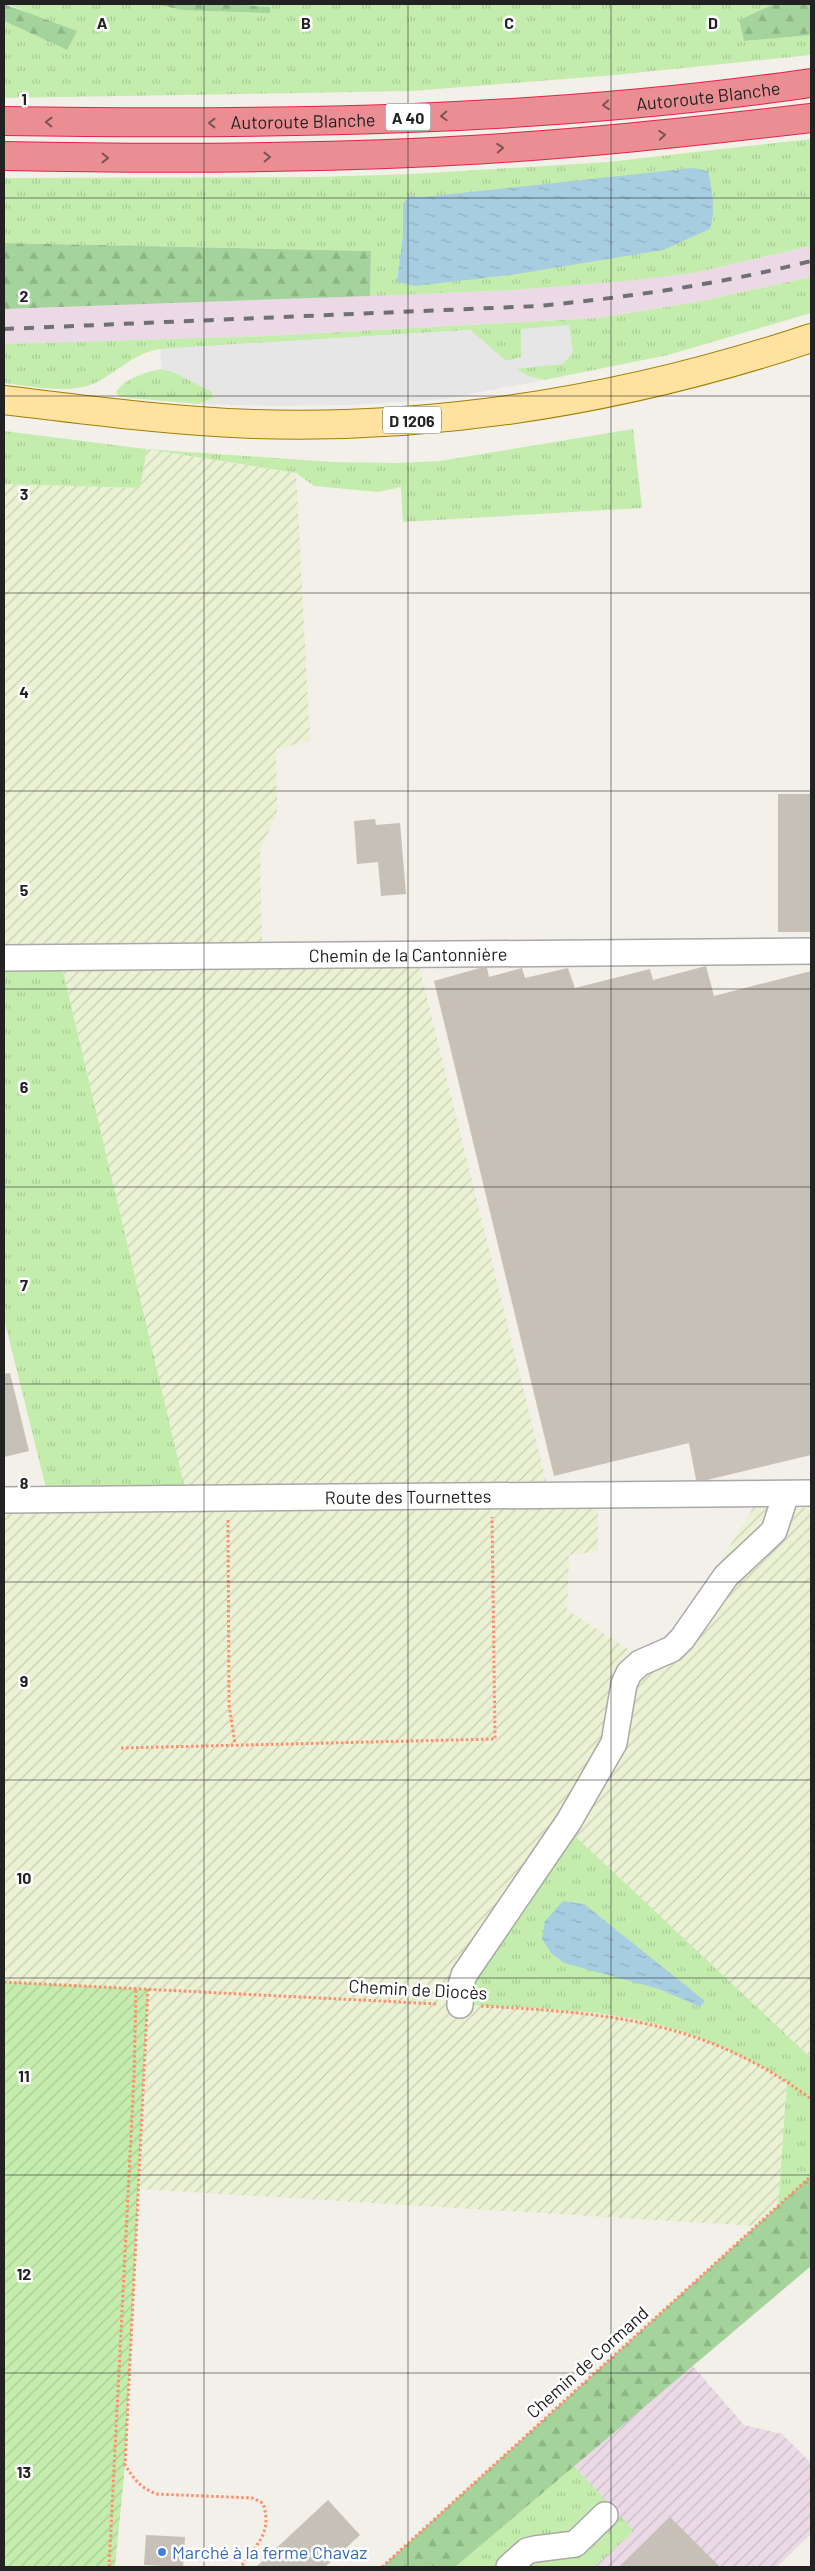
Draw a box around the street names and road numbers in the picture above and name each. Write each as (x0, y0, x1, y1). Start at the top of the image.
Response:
street label: Autoroute Blanche (635, 76, 781, 115)
road number: A 40 (386, 104, 430, 130)
street label: Autoroute Blanche (230, 108, 376, 133)
road number: D 1206 (383, 406, 441, 434)
street label: Chemin de la Cantonnière (309, 943, 507, 966)
street label: Route des Tournettes (325, 1485, 491, 1508)
street label: Chemin de Diocès (348, 1974, 488, 2004)
street label: Chemin de Cormand (521, 2301, 653, 2423)

